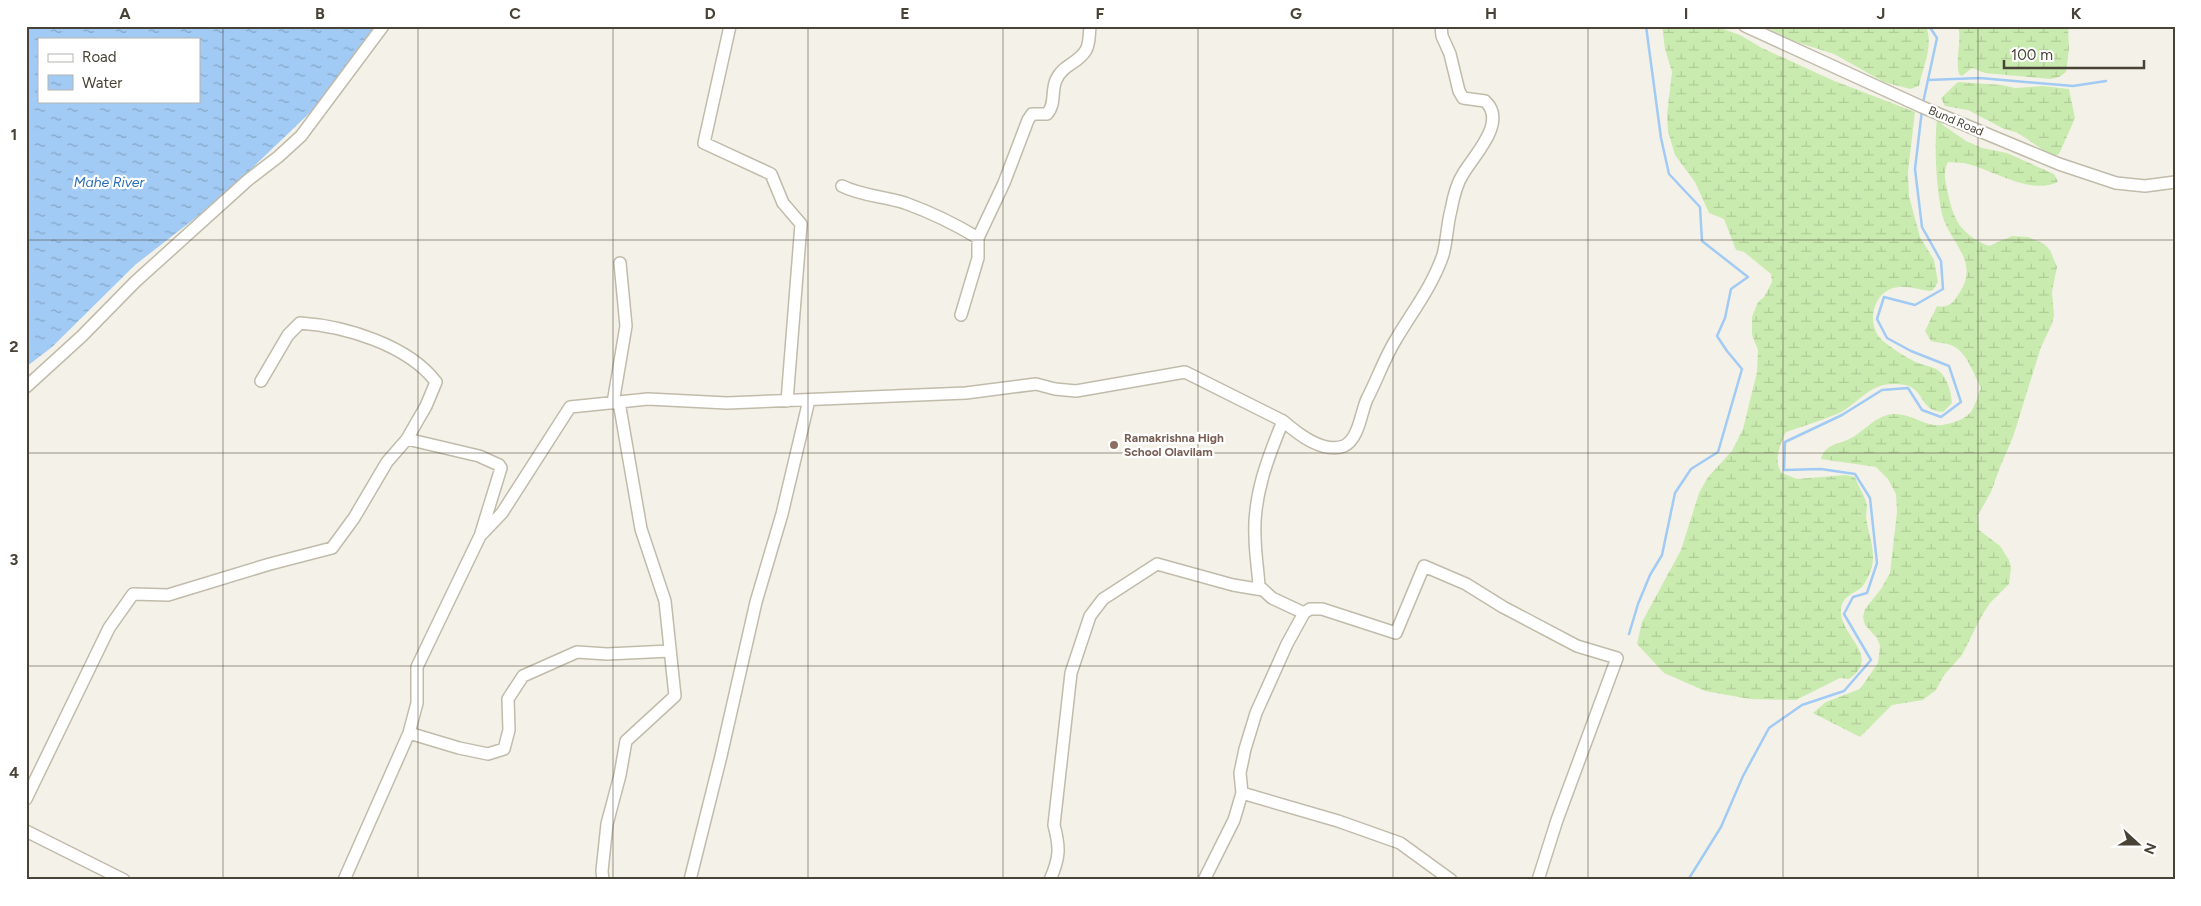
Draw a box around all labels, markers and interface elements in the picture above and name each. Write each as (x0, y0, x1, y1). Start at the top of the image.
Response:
text: A (119, 4, 131, 23)
text: B (315, 4, 325, 23)
text: C (509, 4, 521, 23)
text: D (704, 4, 716, 23)
text: E (900, 4, 910, 23)
text: F (1096, 4, 1105, 23)
text: G (1290, 4, 1302, 23)
text: H (1485, 4, 1497, 23)
text: I (1684, 4, 1688, 23)
text: J (1877, 4, 1885, 23)
text: K (2071, 4, 2082, 23)
legend (38, 38, 200, 102)
scale bar (2004, 38, 2144, 70)
text: 100 m (2011, 46, 2053, 64)
text: Road (82, 48, 117, 66)
text: Water (82, 74, 122, 92)
street label: Bund Road (1926, 103, 1986, 139)
text: 1 (11, 125, 17, 144)
water label: Mahe River (74, 174, 146, 191)
text: 2 (9, 337, 19, 356)
place label: Ramakrishna High School Olavilam (1124, 431, 1224, 459)
marker: Ramakrishna High School Olavilam (1108, 439, 1120, 451)
text: 3 (10, 550, 19, 569)
text: 4 (9, 763, 19, 782)
north arrow (2114, 818, 2164, 868)
text: N (2140, 840, 2160, 857)

